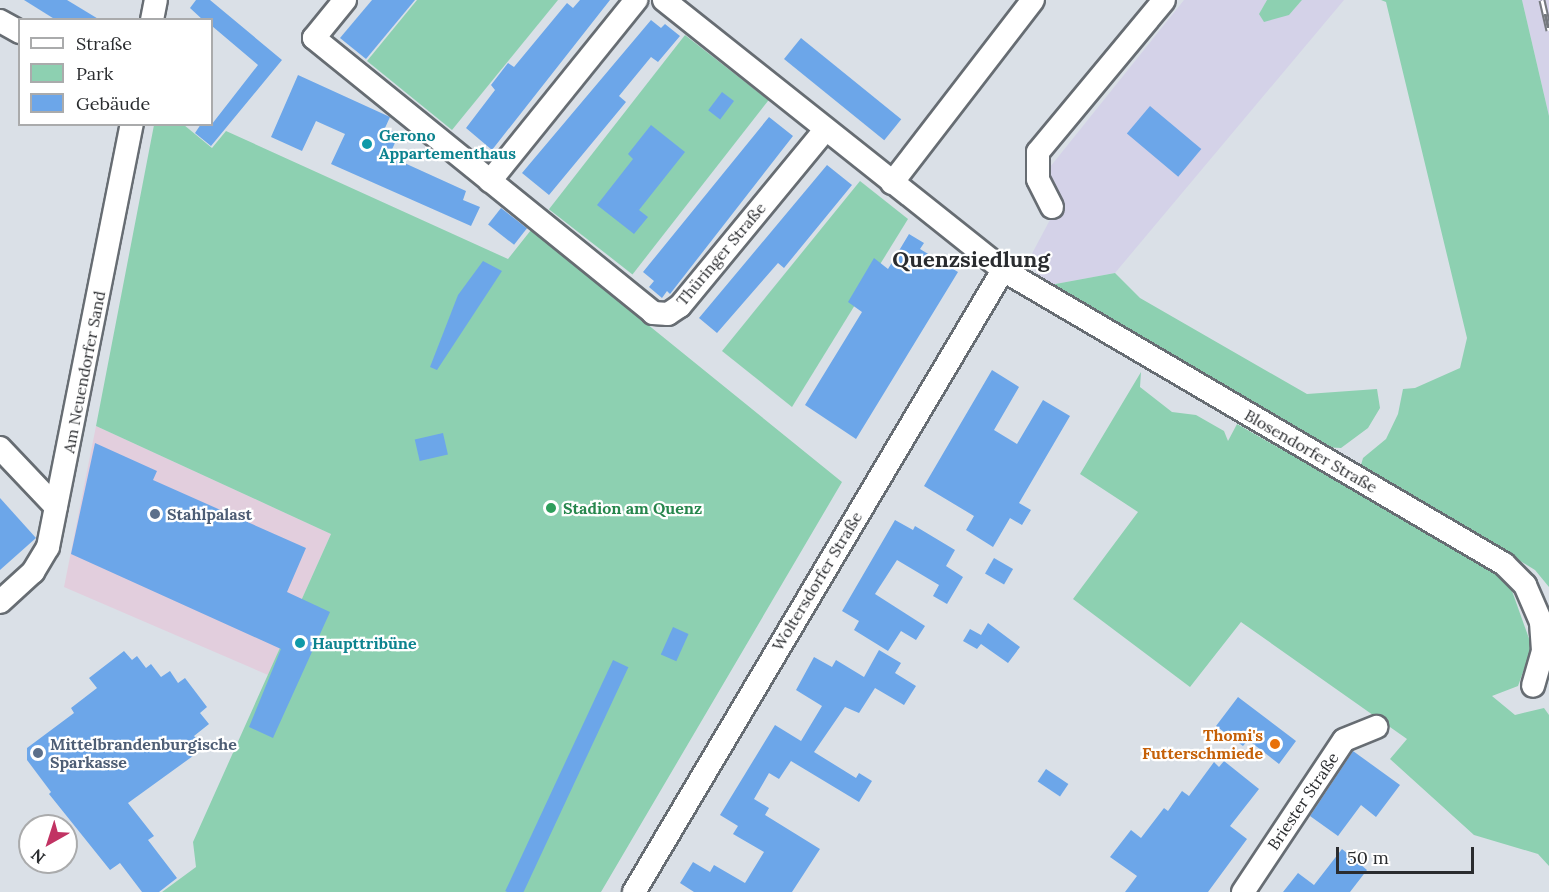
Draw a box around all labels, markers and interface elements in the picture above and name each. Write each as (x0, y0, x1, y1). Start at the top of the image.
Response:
legend (18, 18, 213, 126)
text: Straße (76, 32, 132, 55)
text: Park (76, 62, 113, 85)
text: Gebäude (76, 92, 150, 115)
place label: Gerono Appartementhaus (379, 125, 516, 163)
marker: Gerono Appartementhaus (360, 137, 374, 151)
street label: Thüringer Straße (672, 198, 770, 310)
district label: Quenzsiedlung (892, 247, 1050, 273)
street label: Am Neuendorfer Sand (59, 289, 109, 455)
street label: Blosendorfer Straße (1241, 405, 1381, 497)
place label: Stadion am Quenz (563, 498, 702, 518)
marker: Stadion am Quenz (544, 501, 558, 515)
place label: Stahlpalast (167, 504, 252, 524)
marker: Stahlpalast (148, 507, 162, 521)
street label: Woltersdorfer Straße (768, 508, 866, 654)
place label: Haupttribüne (312, 633, 417, 653)
marker: Haupttribüne (293, 636, 307, 650)
place label: Thomi's Futterschmiede (1142, 725, 1263, 763)
place label: Mittelbrandenburgische Sparkasse (50, 734, 237, 772)
marker: Thomi's Futterschmiede (1268, 737, 1282, 751)
marker: Mittelbrandenburgische Sparkasse (31, 746, 45, 760)
street label: Briester Straße (1263, 749, 1343, 853)
north arrow (18, 814, 78, 874)
scale bar (1339, 835, 1477, 873)
text: N (27, 845, 49, 868)
text: 50 m (1347, 846, 1389, 869)

